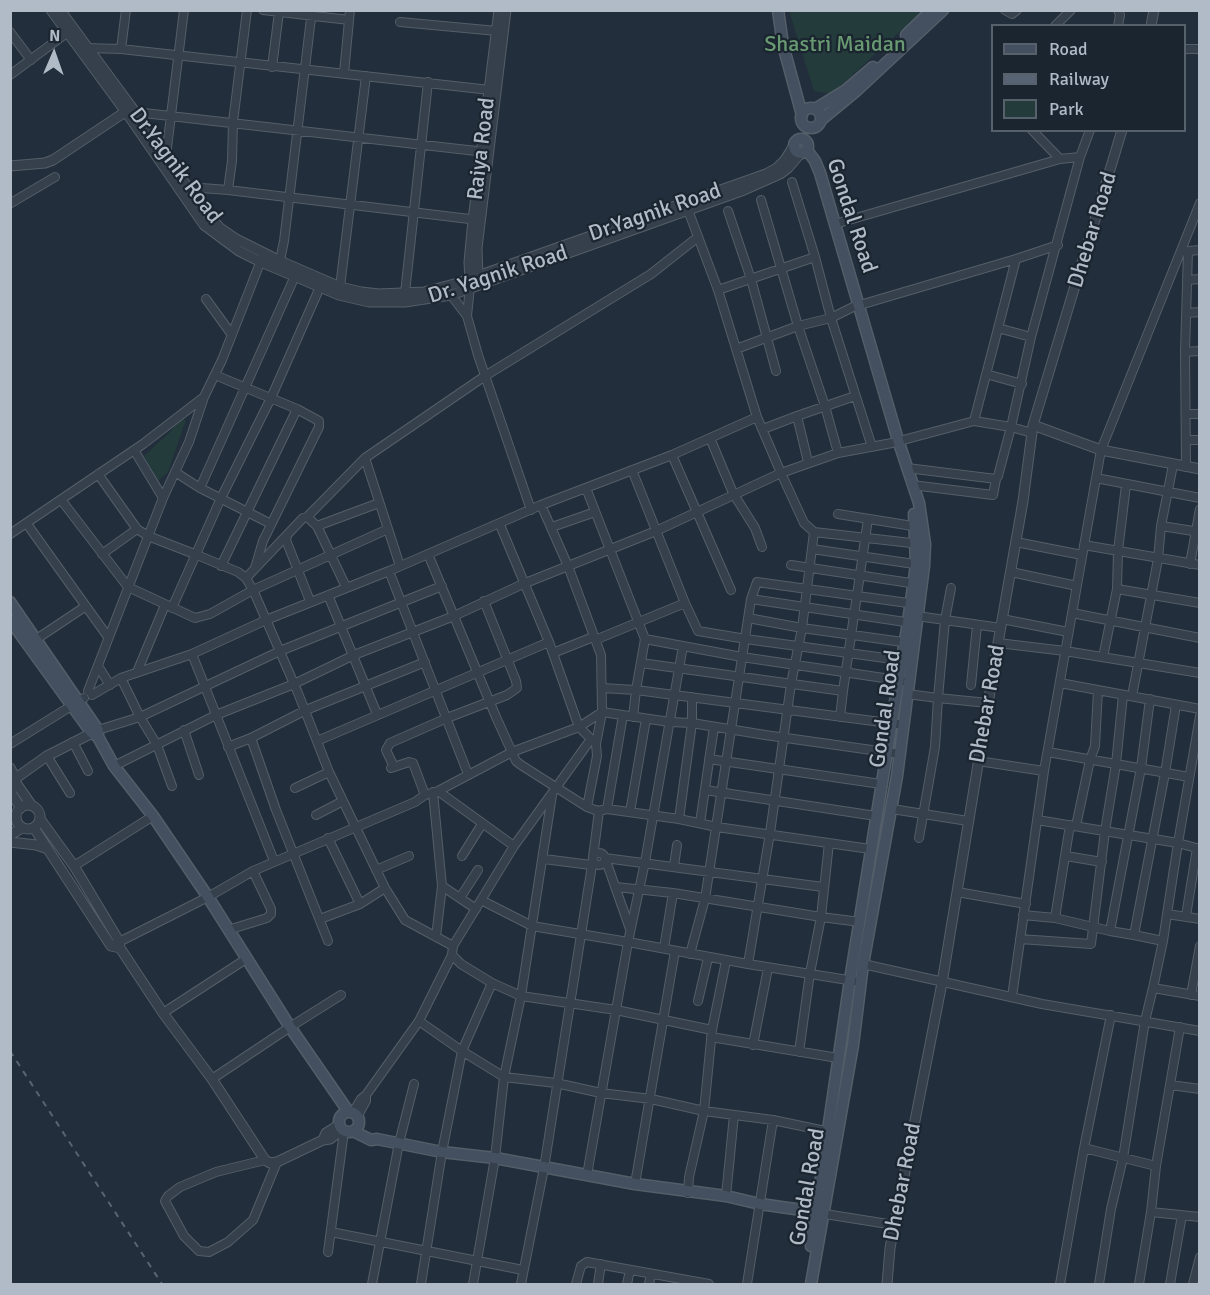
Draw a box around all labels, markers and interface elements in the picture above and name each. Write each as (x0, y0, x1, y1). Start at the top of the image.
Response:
north arrow (24, 24, 84, 84)
legend (991, 24, 1186, 132)
text: N (49, 26, 61, 46)
park label: Shastri Maidan (764, 32, 906, 58)
text: Road (1049, 38, 1088, 60)
text: Railway (1049, 68, 1109, 90)
street label: Raiya Road (463, 96, 501, 202)
text: Park (1049, 98, 1084, 120)
street label: Dr.Yagnik Road (123, 103, 227, 229)
street label: Gondal Road (820, 155, 882, 277)
street label: Dhebar Road (1063, 169, 1123, 291)
street label: Dr.Yagnik Road (585, 178, 725, 248)
street label: Dr. Yagnik Road (425, 240, 571, 310)
street label: Dhebar Road (965, 643, 1011, 765)
street label: Gondal Road (865, 648, 907, 770)
street label: Dhebar Road (879, 1121, 927, 1243)
street label: Gondal Road (785, 1126, 831, 1248)

